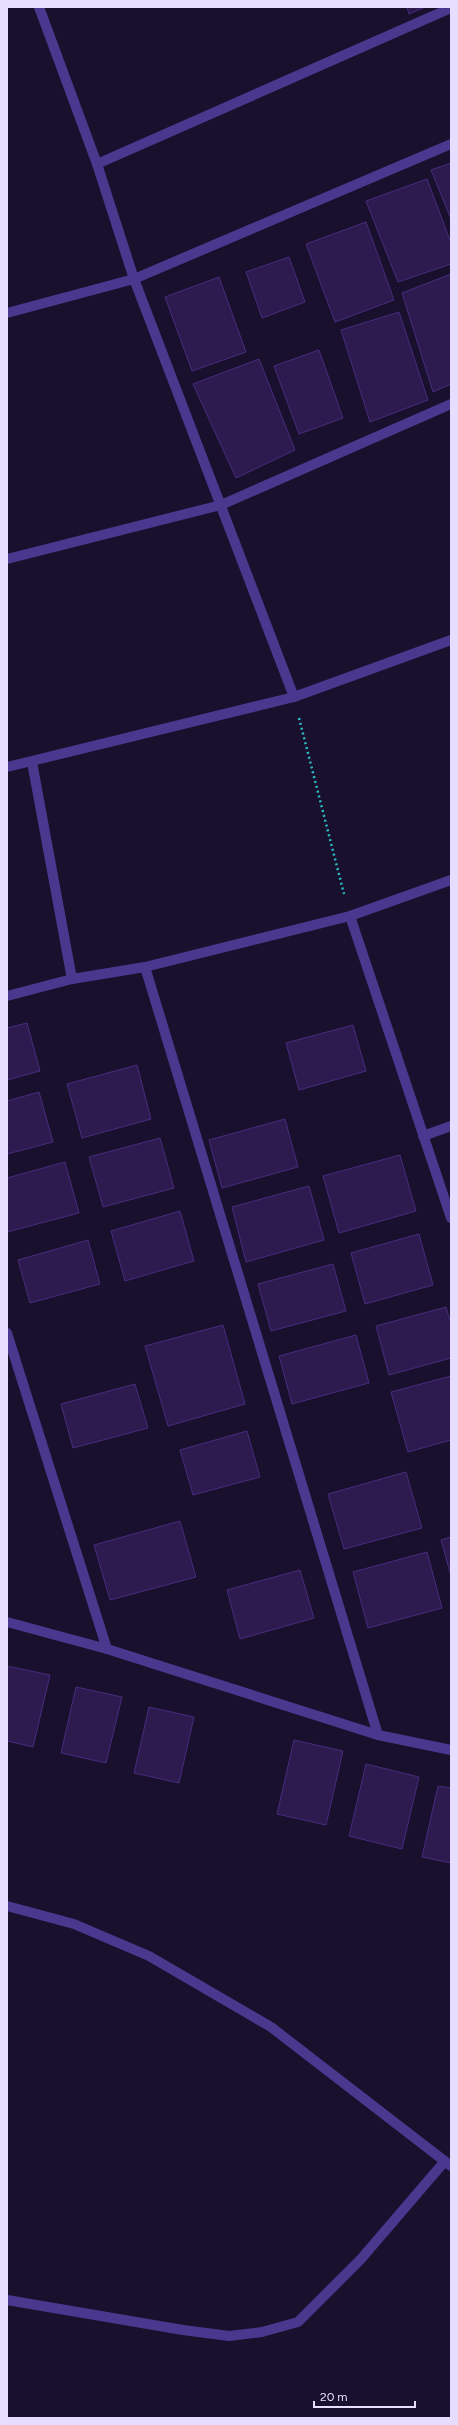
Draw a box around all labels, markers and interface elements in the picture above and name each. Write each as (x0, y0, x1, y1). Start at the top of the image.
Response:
scale bar (314, 2383, 415, 2409)
text: 20 m (320, 2390, 348, 2404)

